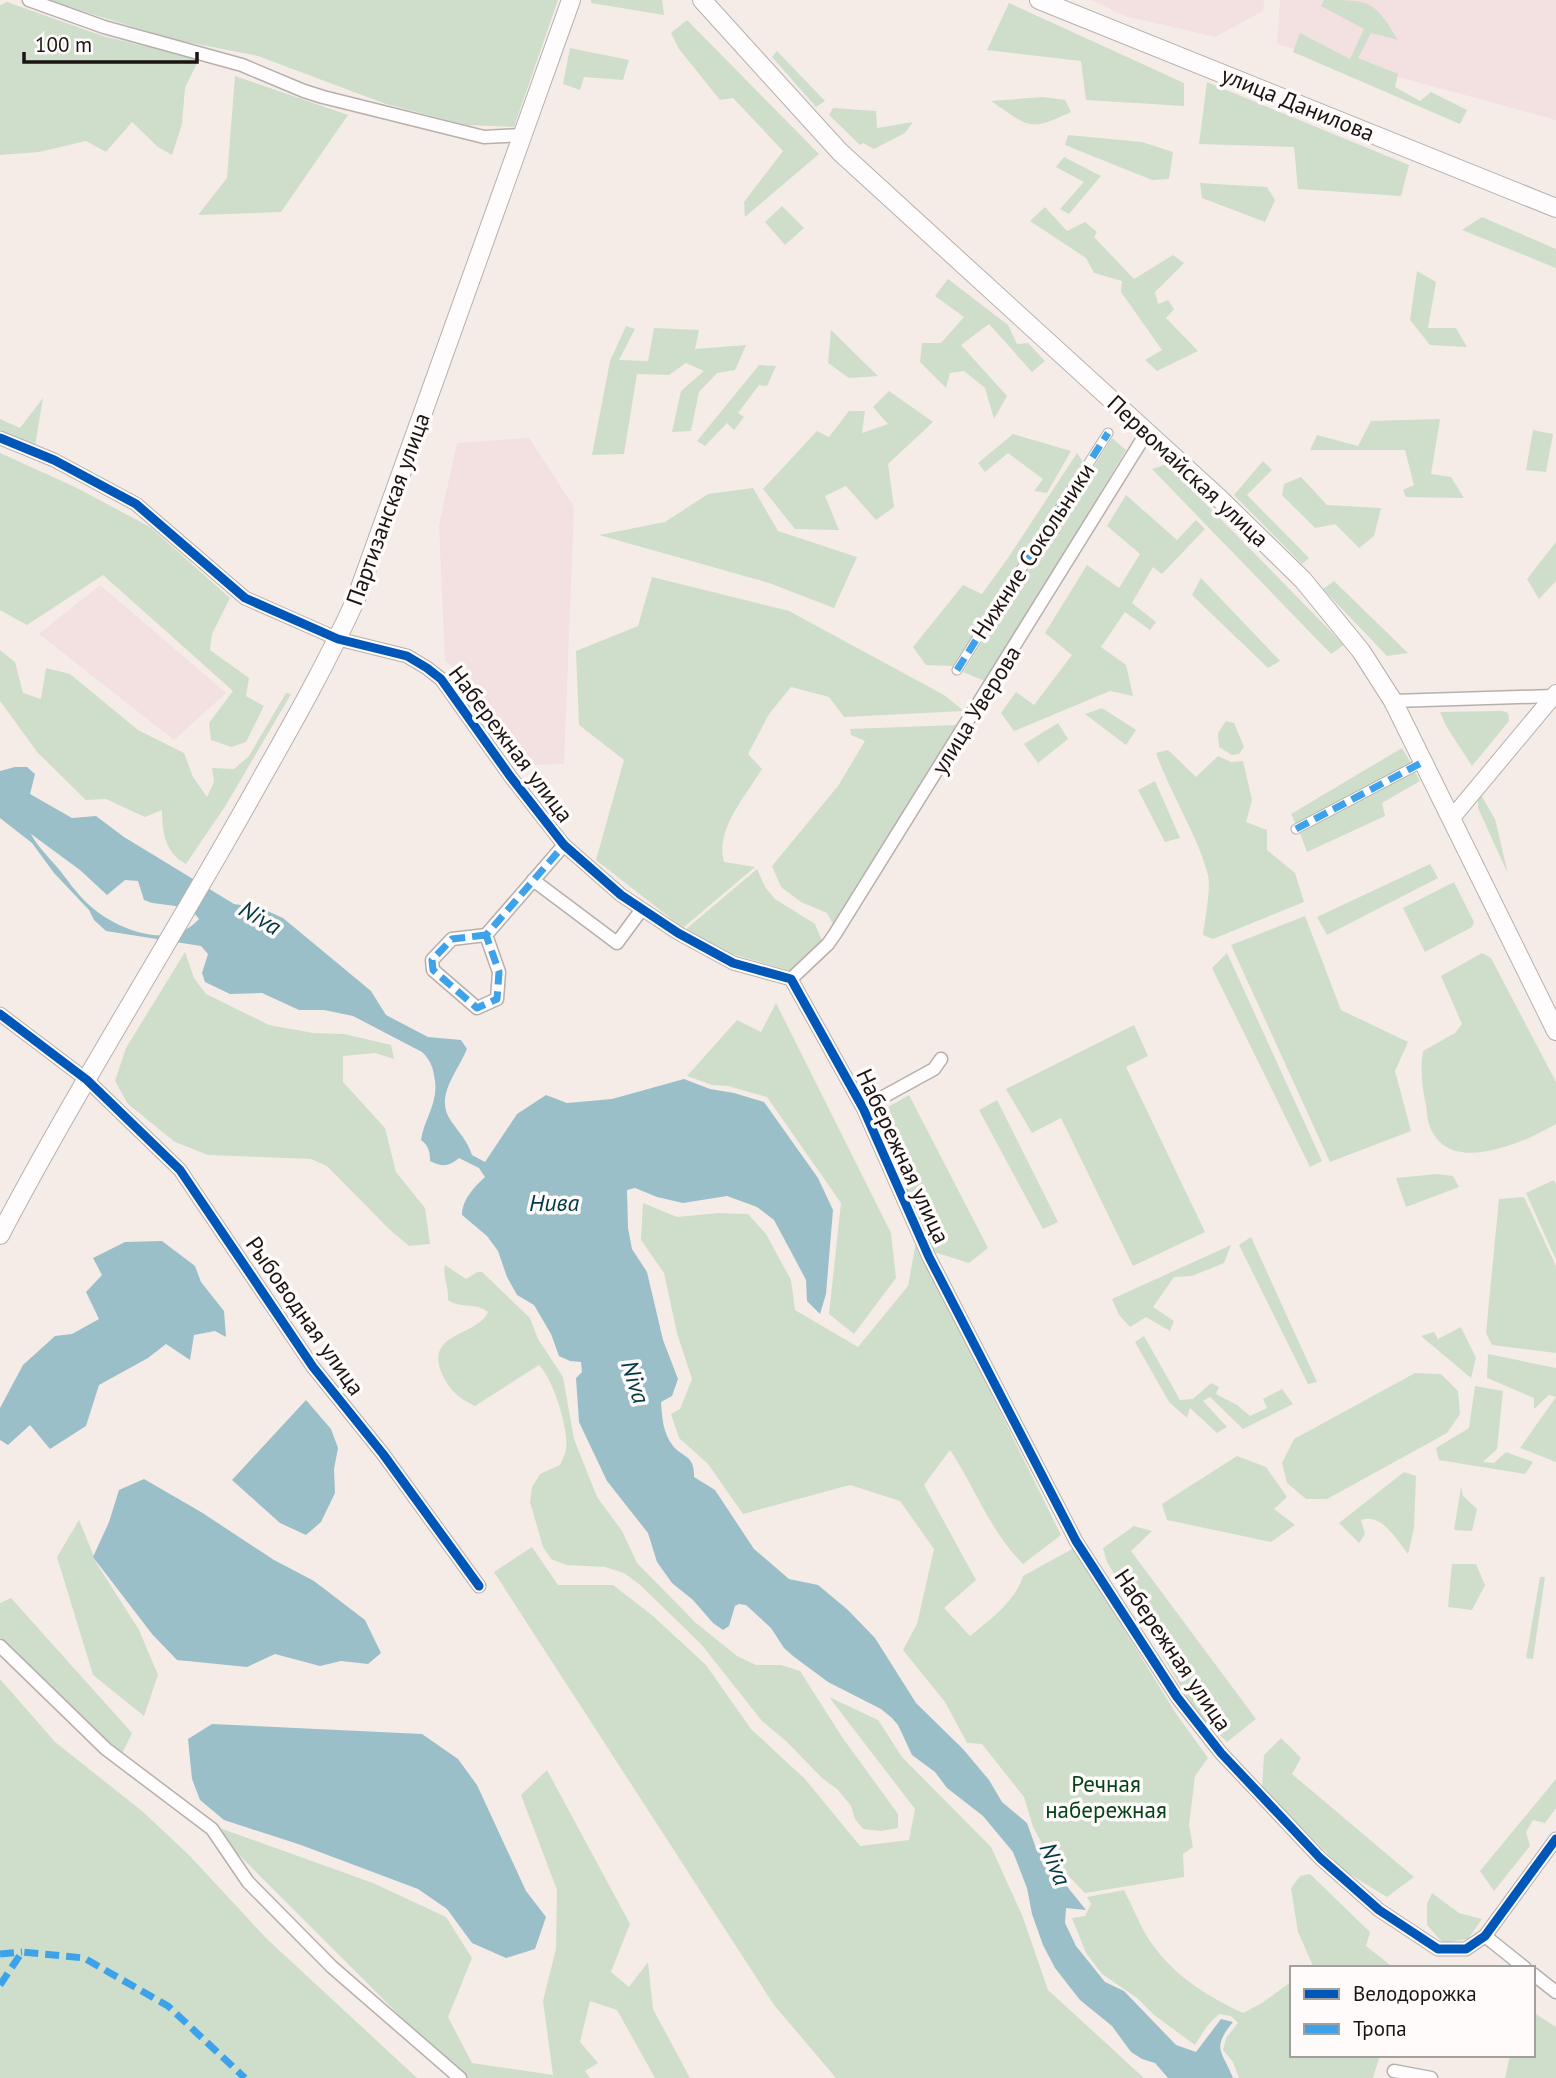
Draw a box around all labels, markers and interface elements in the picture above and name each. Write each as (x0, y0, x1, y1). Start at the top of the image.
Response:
scale bar (24, 21, 198, 65)
text: 100 m (35, 31, 92, 58)
street label: улица Данилова (1217, 60, 1379, 147)
street label: Первомайская улица (1102, 388, 1275, 553)
street label: Партизанская улица (339, 409, 436, 609)
street label: Нижние Сокольники (965, 457, 1100, 644)
street label: улица Уверова (924, 640, 1027, 779)
street label: Набережная улица (443, 659, 580, 828)
water label: Niva (234, 893, 287, 942)
street label: Набережная улица (850, 1064, 957, 1248)
water label: Нива (529, 1187, 579, 1218)
street label: Рыбоводная улица (240, 1231, 371, 1401)
water label: Niva (614, 1356, 657, 1408)
street label: Набережная улица (1108, 1563, 1238, 1736)
park label: Речная набережная (1045, 1769, 1167, 1824)
water label: Niva (1033, 1838, 1078, 1890)
legend (1290, 1966, 1535, 2057)
text: Велодорожка (1353, 1980, 1477, 2007)
text: Тропа (1353, 2015, 1407, 2042)

